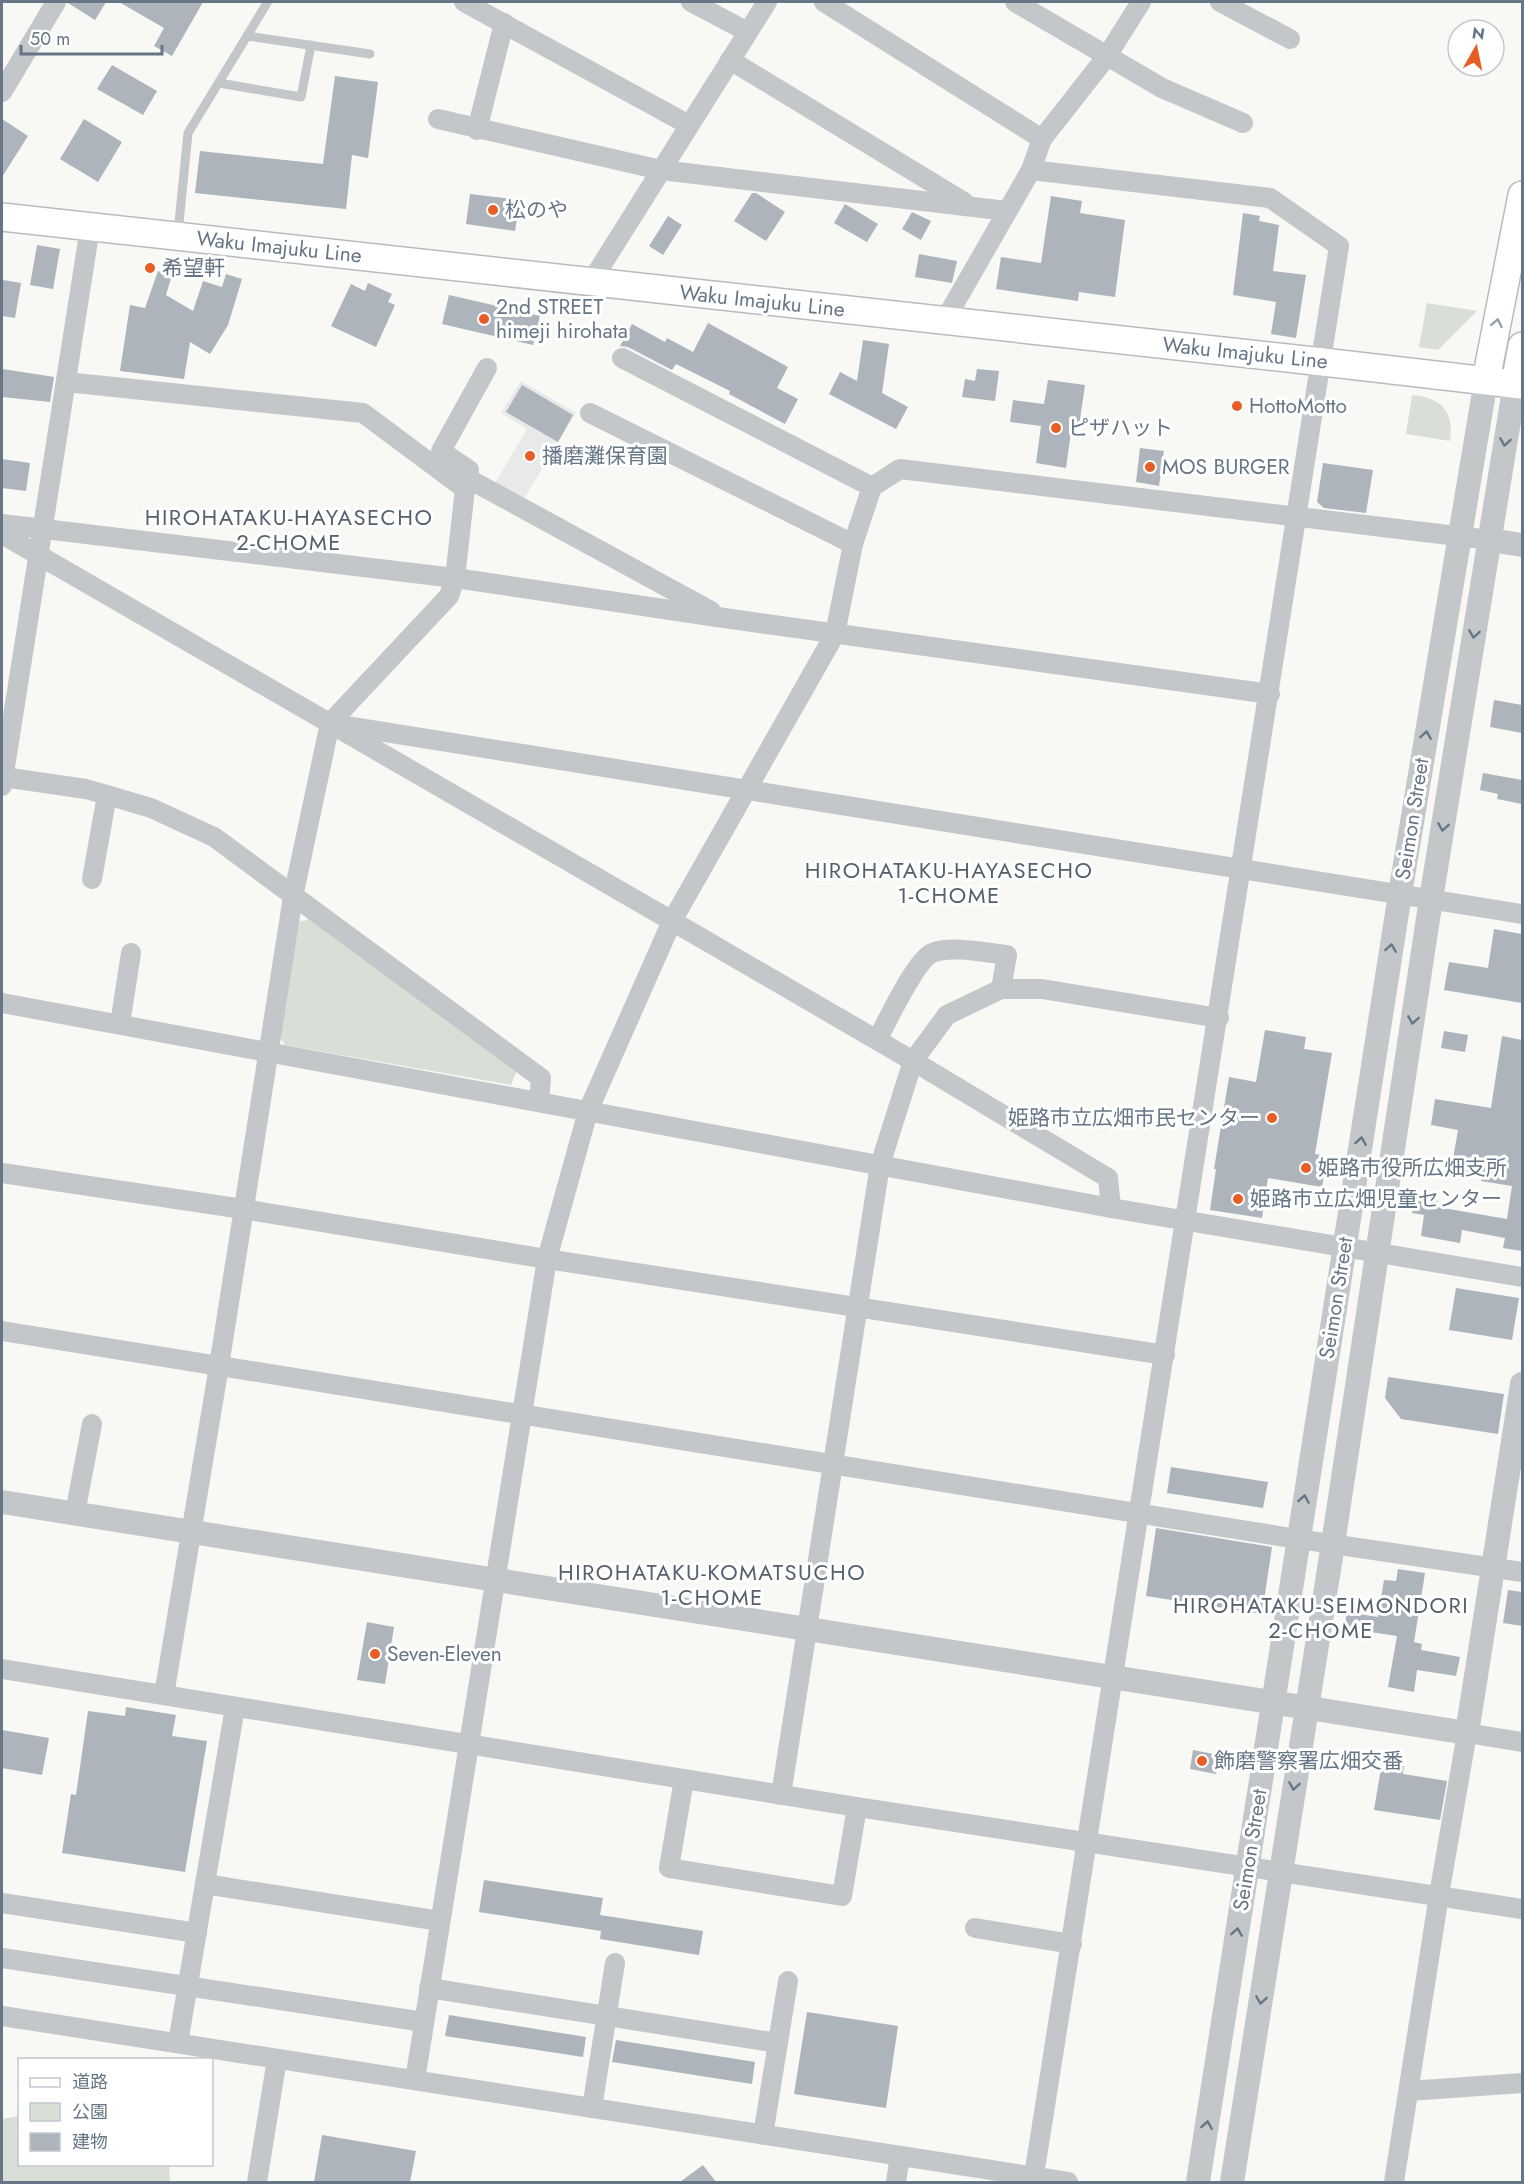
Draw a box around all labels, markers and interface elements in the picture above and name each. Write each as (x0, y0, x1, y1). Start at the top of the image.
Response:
scale bar (21, 18, 162, 56)
north arrow (1446, 18, 1506, 78)
text: N (1470, 21, 1486, 46)
text: 50 m (30, 26, 70, 52)
place label: 松のや (505, 195, 568, 225)
marker: 松のや (486, 203, 500, 217)
street label: Waku Imajuku Line (195, 223, 363, 271)
place label: 希望軒 (162, 253, 225, 283)
marker: 希望軒 (143, 261, 157, 275)
street label: Waku Imajuku Line (678, 277, 846, 325)
place label: 2nd STREET himeji hirohata (496, 292, 628, 346)
marker: 2nd STREET himeji hirohata (477, 312, 491, 326)
one-way arrow (1490, 318, 1503, 328)
street label: Waku Imajuku Line (1161, 329, 1329, 377)
place label: HottoMotto (1249, 391, 1347, 421)
marker: HottoMotto (1230, 399, 1244, 413)
place label: ピザハット (1068, 413, 1173, 443)
marker: ピザハット (1049, 421, 1063, 435)
one-way arrow (1499, 436, 1512, 446)
place label: 播磨灘保育園 (542, 441, 668, 471)
marker: 播磨灘保育園 (523, 449, 537, 463)
place label: MOS BURGER (1162, 452, 1290, 482)
marker: MOS BURGER (1143, 460, 1157, 474)
district label: HIROHATAKU-HAYASECHO 2-CHOME (145, 501, 433, 558)
one-way arrow (1469, 630, 1481, 639)
one-way arrow (1420, 730, 1432, 740)
street label: Seimon Street (1388, 756, 1436, 882)
one-way arrow (1437, 822, 1450, 832)
district label: HIROHATAKU-HAYASECHO 1-CHOME (805, 854, 1093, 911)
one-way arrow (1385, 944, 1397, 953)
one-way arrow (1407, 1015, 1419, 1024)
place label: 姫路市立広畑市民センター (1008, 1103, 1260, 1133)
marker: 姫路市立広畑市民センター (1265, 1111, 1279, 1125)
one-way arrow (1354, 1136, 1366, 1145)
place label: 姫路市役所広畑支所 (1318, 1153, 1507, 1183)
marker: 姫路市役所広畑支所 (1299, 1161, 1313, 1175)
place label: 姫路市立広畑児童センター (1250, 1184, 1502, 1214)
marker: 姫路市立広畑児童センター (1231, 1192, 1245, 1206)
street label: Seimon Street (1312, 1235, 1360, 1361)
one-way arrow (1297, 1495, 1310, 1505)
district label: HIROHATAKU-KOMATSUCHO 1-CHOME (558, 1556, 866, 1613)
district label: HIROHATAKU-SEIMONDORI 2-CHOME (1173, 1589, 1469, 1646)
place label: Seven-Eleven (387, 1639, 502, 1669)
marker: Seven-Eleven (368, 1647, 382, 1661)
place label: 飾磨警察署広畑交番 (1214, 1746, 1403, 1776)
marker: 飾磨警察署広畑交番 (1195, 1754, 1209, 1768)
one-way arrow (1289, 1782, 1301, 1791)
street label: Seimon Street (1226, 1787, 1274, 1913)
one-way arrow (1231, 1927, 1243, 1937)
one-way arrow (1255, 1994, 1268, 2004)
legend (18, 2058, 213, 2166)
text: 道路 (72, 2069, 108, 2095)
text: 公園 (72, 2099, 108, 2125)
one-way arrow (1200, 2120, 1213, 2130)
text: 建物 (72, 2129, 108, 2155)

